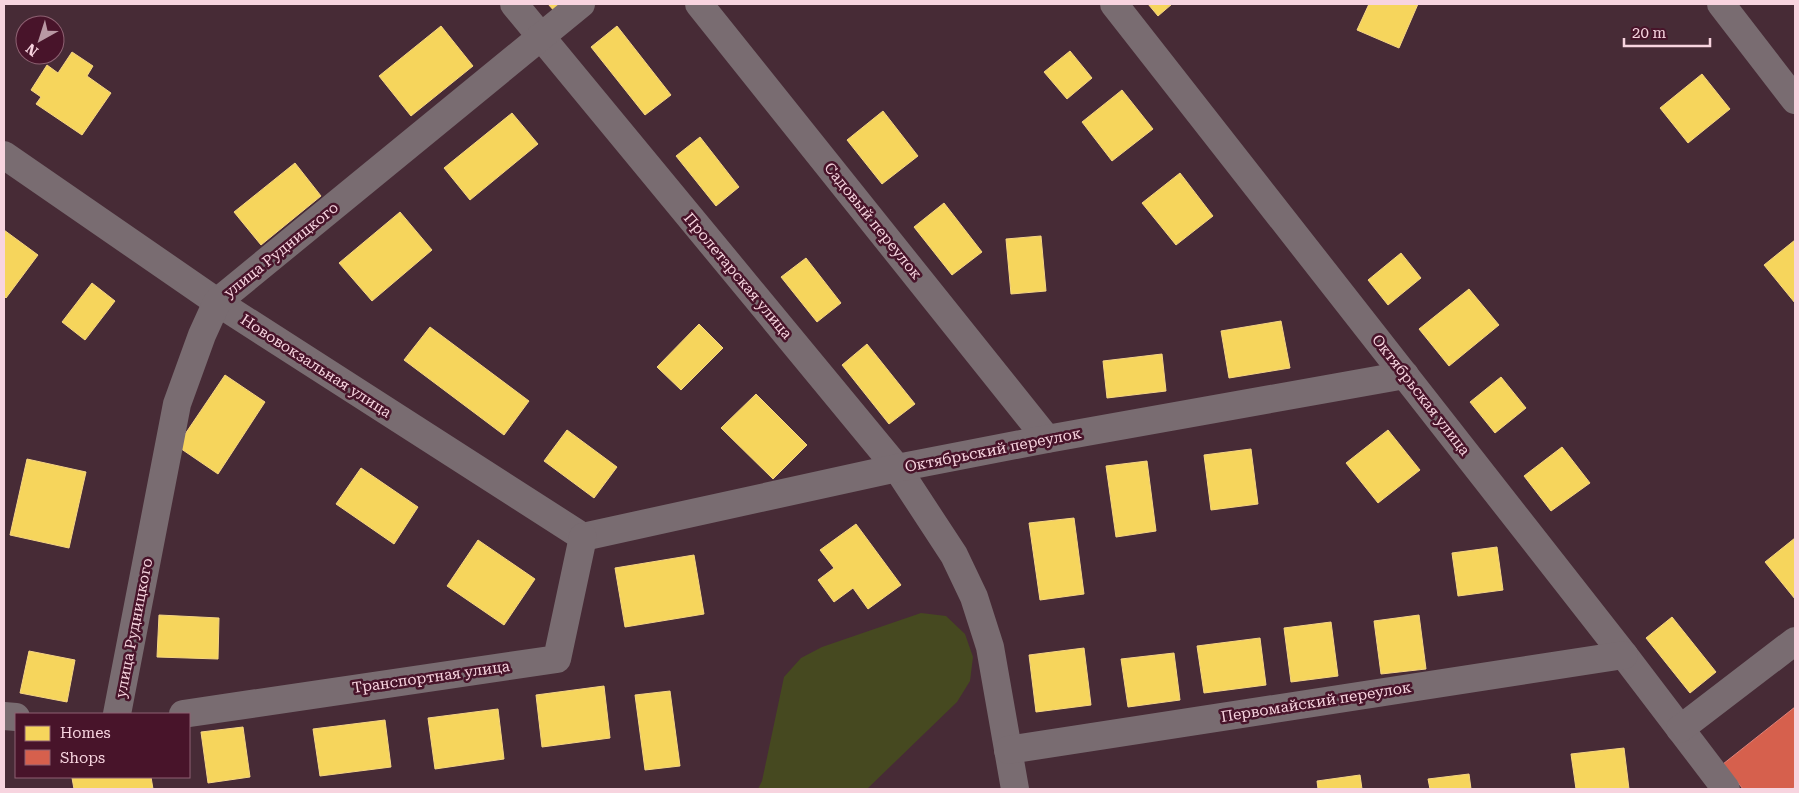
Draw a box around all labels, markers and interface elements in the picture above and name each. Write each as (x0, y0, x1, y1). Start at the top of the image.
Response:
north arrow (15, 15, 65, 65)
scale bar (1624, 15, 1710, 47)
text: 20 m (1632, 24, 1667, 42)
text: N (22, 40, 41, 60)
street label: Садовый переулок (820, 159, 926, 283)
street label: улица Рудницкого (220, 198, 342, 302)
street label: Пролетарская улица (680, 209, 796, 343)
street label: Нововокзальная улица (237, 311, 395, 421)
street label: Октябрьская улица (1368, 331, 1474, 459)
street label: Октябрьский переулок (903, 424, 1083, 476)
street label: улица Рудницкого (112, 557, 156, 699)
street label: Транспортная улица (351, 657, 511, 697)
street label: Первомайский переулок (1219, 678, 1413, 726)
legend (15, 713, 190, 778)
text: Homes (60, 724, 111, 742)
text: Shops (60, 749, 105, 767)

